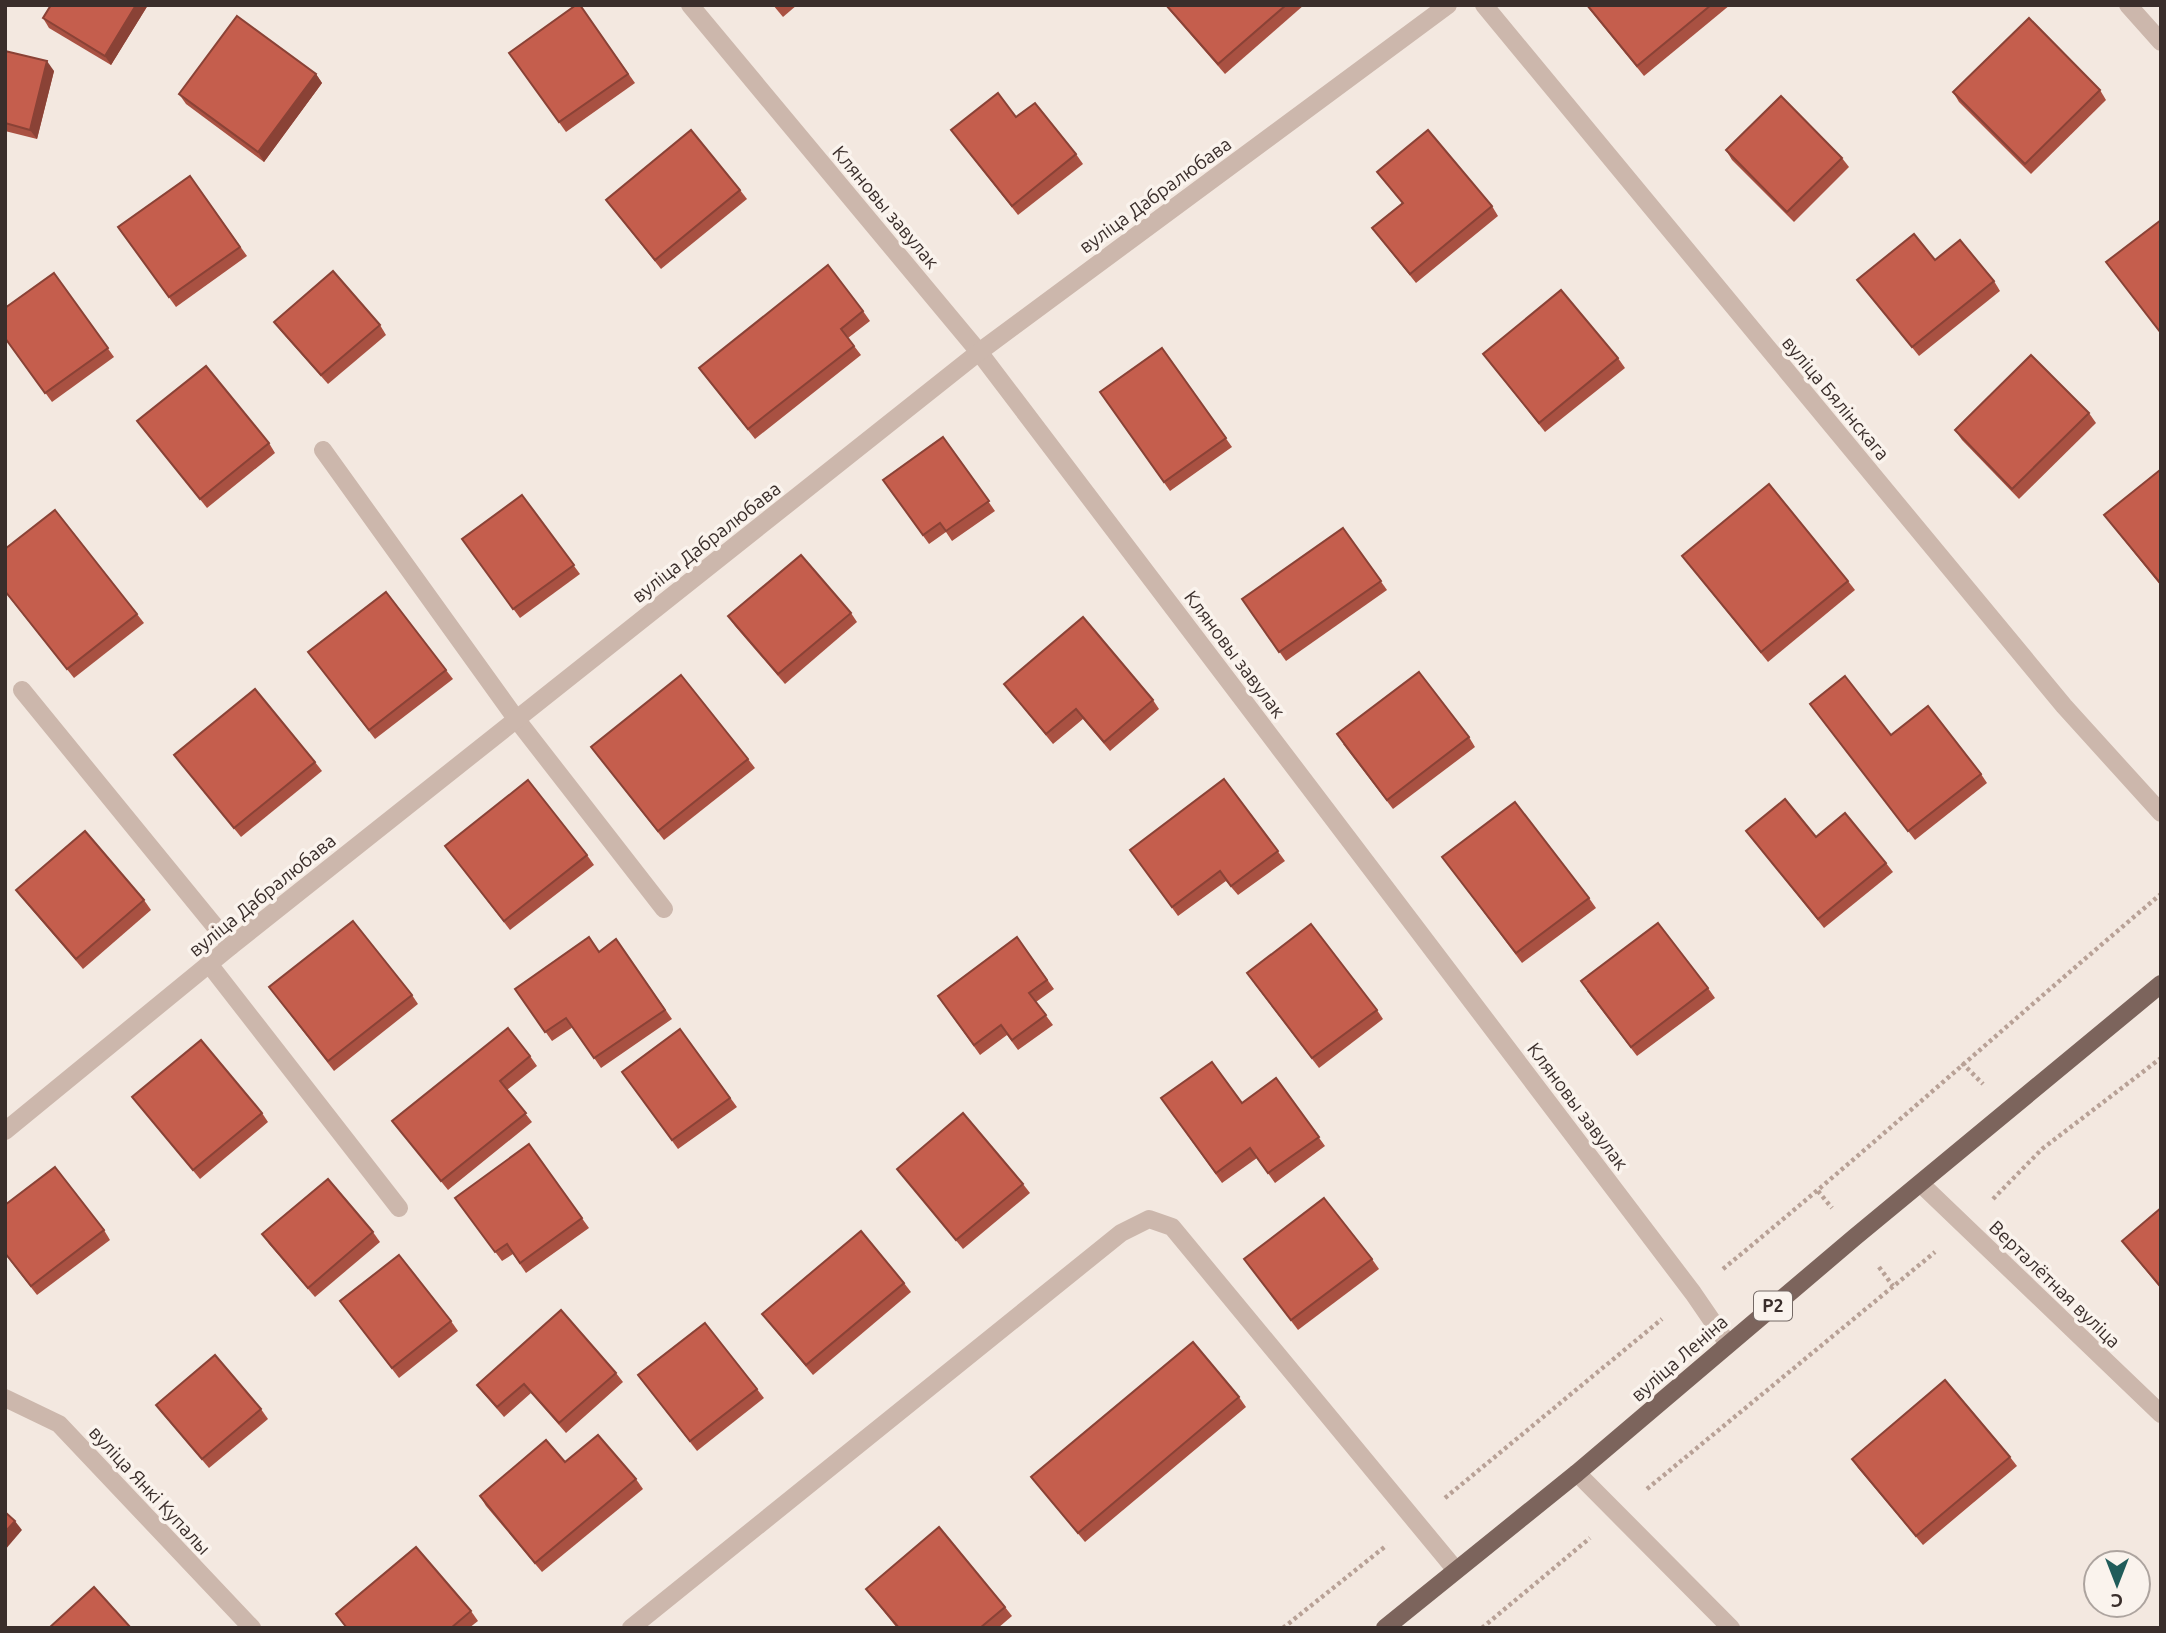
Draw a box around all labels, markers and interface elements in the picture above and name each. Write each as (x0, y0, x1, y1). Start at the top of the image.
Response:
street label: вуліца Дабралюбава (1075, 132, 1235, 258)
street label: Кляновы завулак (828, 141, 944, 273)
street label: вуліца Бялінскага (1778, 332, 1894, 464)
street label: вуліца Дабралюбава (627, 477, 785, 607)
street label: Кляновы завулак (1180, 586, 1290, 722)
street label: вуліца Дабралюбава (184, 829, 340, 961)
street label: Кляновы завулак (1523, 1038, 1633, 1174)
street label: Верталётная вуліца (1985, 1216, 2125, 1352)
road number: Р2 (1754, 1292, 1792, 1321)
street label: вуліца Леніна (1626, 1310, 1732, 1406)
street label: вуліца Янкі Купалы (85, 1421, 215, 1559)
north arrow (2082, 1549, 2152, 1619)
text: С (2111, 1590, 2123, 1612)

